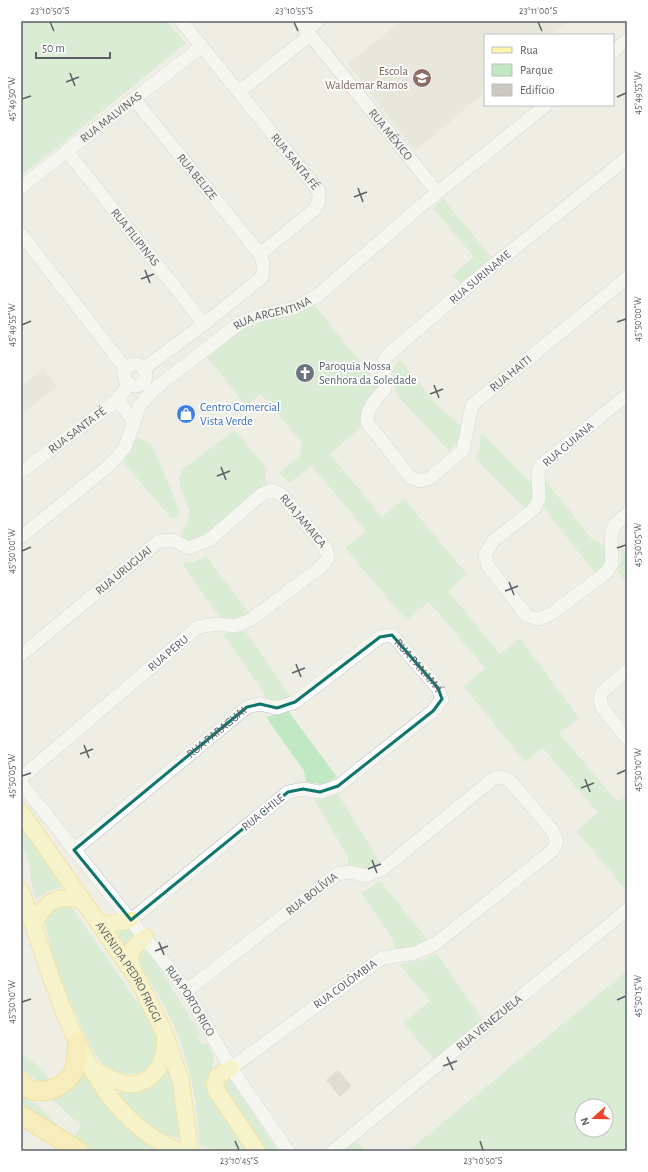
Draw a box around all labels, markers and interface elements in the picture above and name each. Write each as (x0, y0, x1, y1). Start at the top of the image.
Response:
text: 23°10'50"S (31, 6, 70, 16)
text: 23°10'55"S (275, 6, 313, 16)
text: 23°11'00"S (519, 6, 557, 16)
scale bar (36, 34, 110, 60)
legend (484, 34, 614, 106)
text: 50 m (42, 42, 65, 54)
text: Rua (520, 44, 539, 56)
text: Parque (520, 64, 553, 76)
place label: Escola Waldemar Ramos (325, 65, 408, 91)
school or university icon: Escola Waldemar Ramos (411, 67, 433, 89)
text: 45°49'55"W (633, 71, 643, 115)
text: 45°49'50"W (7, 77, 17, 121)
text: Edifício (520, 84, 555, 96)
street label: RUA MALVINAS (78, 89, 144, 145)
street label: RUA MÉXICO (367, 107, 415, 163)
street label: RUA SANTA FÉ (269, 131, 322, 192)
street label: RUA BELIZE (175, 151, 219, 202)
street label: RUA FILIPINAS (109, 206, 162, 268)
street label: RUA SURINAME (447, 248, 513, 306)
street label: RUA ARGENTINA (231, 294, 313, 332)
text: 45°50'00"W (633, 296, 643, 342)
text: 45°49'55"W (7, 303, 17, 347)
street label: RUA HAITI (488, 353, 534, 394)
place label: Paroquia Nossa Senhora da Soledade (319, 360, 417, 386)
church icon: Paroquia Nossa Senhora da Soledade (294, 362, 316, 384)
place label: Centro Comercial Vista Verde (200, 401, 280, 427)
shop icon: Centro Comercial Vista Verde (175, 403, 197, 425)
street label: RUA SANTA FÉ (46, 404, 108, 455)
street label: RUA GUIANA (540, 419, 596, 469)
street label: RUA JAMAICA (278, 492, 329, 550)
text: 45°50'05"W (633, 523, 643, 567)
text: 45°50'00"W (7, 528, 17, 574)
street label: RUA URUGUAI (93, 544, 154, 597)
street label: RUA PERU (146, 633, 190, 673)
street label: RUA PANAMÁ (392, 637, 446, 694)
street label: RUA PARAGUAI (184, 704, 249, 760)
text: 45°50'10"W (633, 748, 643, 792)
text: 45°50'05"W (7, 754, 17, 798)
street label: RUA CHILE (239, 791, 287, 833)
street label: RUA BOLÍVIA (284, 870, 340, 917)
street label: AVENIDA PEDRO FRIGGI (93, 919, 164, 1024)
street label: RUA COLÔMBIA (311, 956, 379, 1011)
street label: RUA PORTO RICO (163, 963, 217, 1038)
text: 45°50'15"W (633, 975, 643, 1017)
text: 45°50'10"W (7, 980, 17, 1024)
street label: RUA VENEZUELA (454, 992, 524, 1053)
north arrow (574, 1098, 614, 1138)
text: N (579, 1116, 592, 1127)
text: 23°10'45"S (220, 1156, 259, 1166)
text: 23°10'50"S (464, 1156, 503, 1166)

